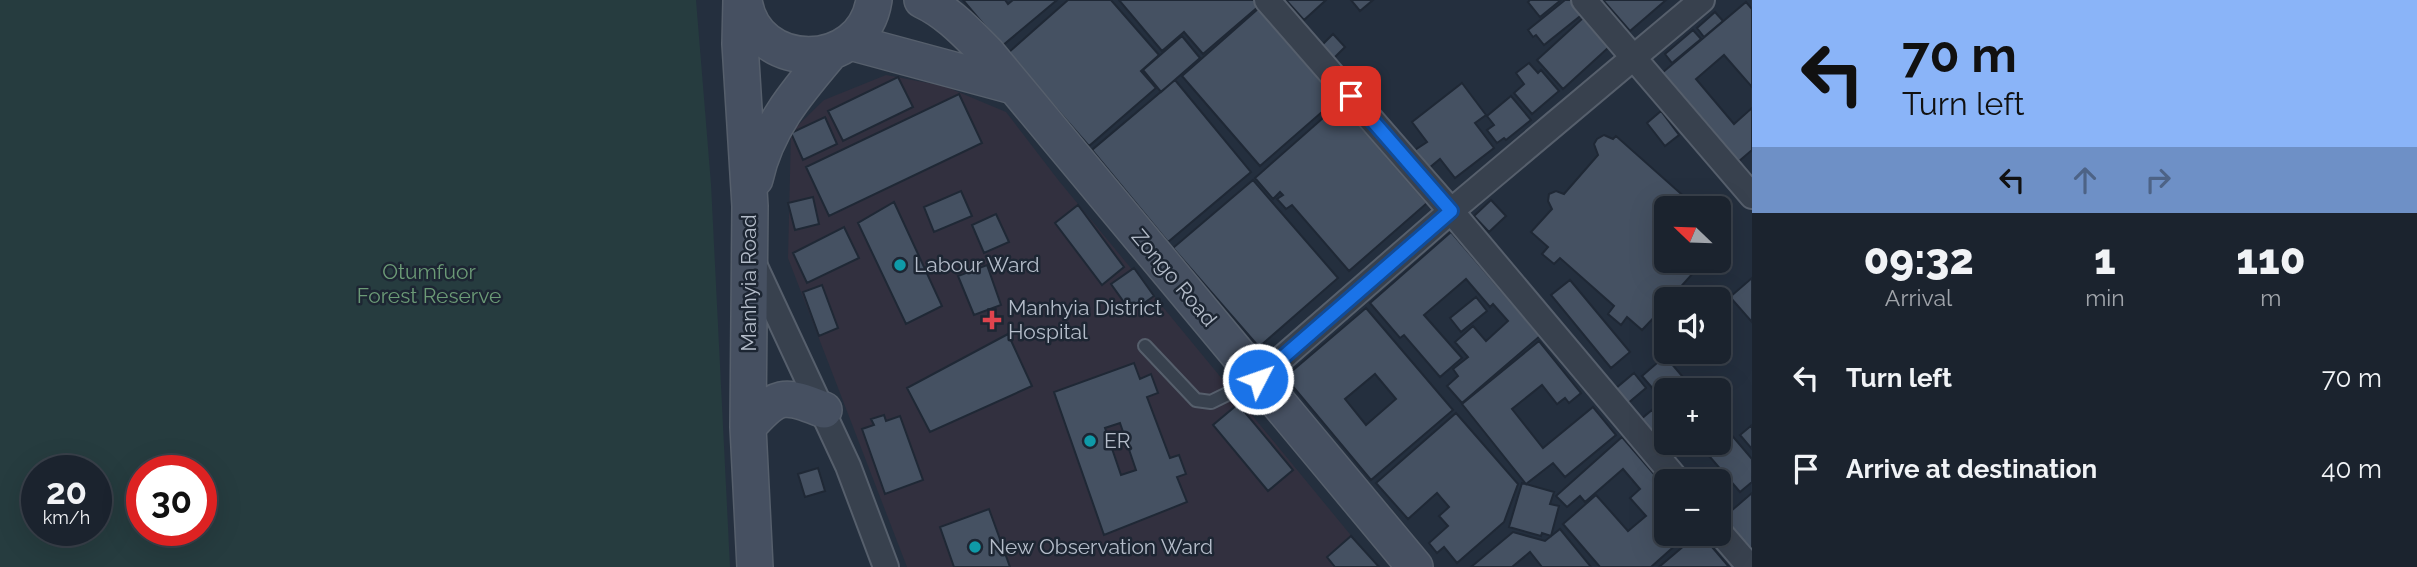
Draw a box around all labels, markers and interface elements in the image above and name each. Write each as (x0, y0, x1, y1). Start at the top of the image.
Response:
text: 70 m (1902, 26, 2017, 83)
icon: left (1787, 28, 1878, 119)
pin (1321, 66, 1381, 126)
icon: arrive (1332, 77, 1370, 115)
text: Turn left (1902, 85, 2024, 122)
icon: left (1993, 161, 2031, 199)
icon: ahead (2066, 161, 2104, 199)
icon: right (2139, 161, 2177, 199)
north arrow (1654, 196, 1731, 273)
map controls (1654, 196, 1731, 546)
street label: Manhyia Road (736, 214, 761, 352)
street label: Zongo Road (1127, 224, 1222, 331)
text: 09:32 (1863, 235, 1974, 284)
text: 1 (2094, 235, 2116, 284)
text: 110 (2236, 235, 2306, 284)
place label: Labour Ward (914, 252, 1040, 277)
marker: Labour Ward (892, 257, 908, 273)
park label: Otumfuor Forest Reserve (357, 259, 501, 308)
text: Arrival (1885, 284, 1952, 311)
text: min (2085, 284, 2125, 311)
text: m (2260, 284, 2281, 311)
button: sound (1654, 287, 1731, 364)
place label: Manhyia District Hospital (1008, 295, 1162, 344)
marker: Manhyia District Hospital (982, 310, 1002, 330)
position arrow (1221, 342, 1295, 416)
icon: left (1787, 359, 1825, 397)
text: Turn left (1846, 363, 1952, 393)
text: 70 m (2322, 363, 2382, 393)
button: + (1654, 378, 1731, 455)
place label: ER (1104, 428, 1131, 453)
marker: ER (1082, 433, 1098, 449)
icon: arrive (1787, 450, 1825, 488)
text: Arrive at destination (1846, 454, 2097, 484)
text: 40 m (2321, 454, 2382, 484)
speed limit sign: 30 (126, 455, 217, 546)
button: − (1654, 469, 1731, 546)
text: 20 (46, 471, 87, 512)
text: km/h (43, 507, 90, 528)
place label: New Observation Ward (989, 534, 1213, 559)
marker: New Observation Ward (967, 539, 983, 555)

